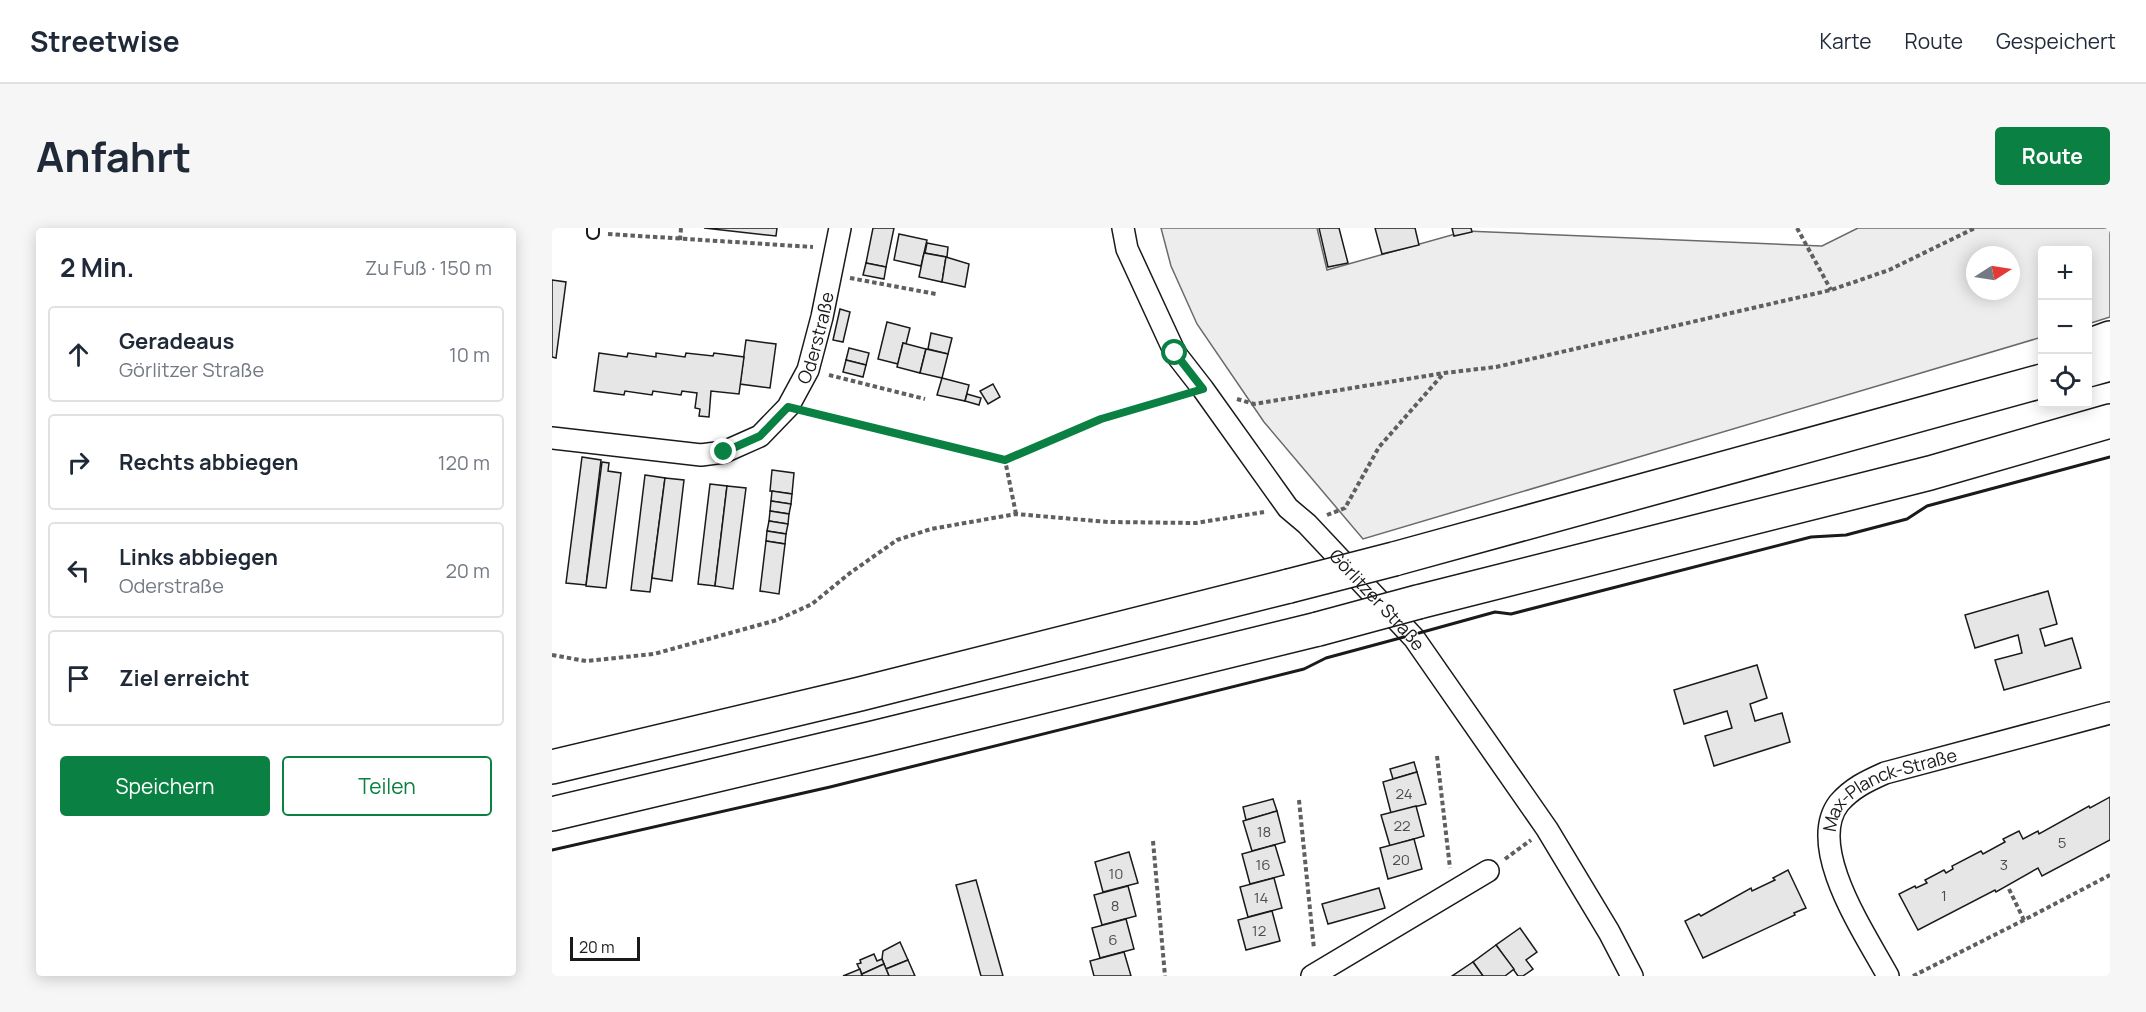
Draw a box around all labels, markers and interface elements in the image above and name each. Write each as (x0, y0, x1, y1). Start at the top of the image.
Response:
text: Streetwise (30, 22, 180, 60)
text: Karte (1820, 27, 1872, 55)
text: Route (1905, 27, 1963, 55)
text: Gespeichert (1996, 27, 2116, 55)
text: Anfahrt (36, 127, 191, 185)
button: Route (1995, 127, 2110, 185)
north arrow (1966, 246, 2020, 300)
map controls (2038, 246, 2092, 408)
button: + (2038, 246, 2092, 300)
text: 2 Min. (60, 249, 134, 285)
text: Zu Fuß · 150 m (365, 254, 492, 281)
street label: Oderstraße (791, 290, 839, 388)
button: − (2038, 300, 2092, 354)
text: Geradeaus (119, 326, 234, 356)
icon: ahead (62, 338, 95, 371)
route start (1161, 339, 1187, 365)
text: 10 m (449, 341, 490, 368)
button: locate (2038, 354, 2092, 408)
text: Görlitzer Straße (119, 356, 264, 383)
route end (710, 438, 736, 464)
icon: right (62, 446, 95, 479)
text: Rechts abbiegen (119, 447, 298, 477)
text: 120 m (438, 449, 490, 476)
text: Links abbiegen (119, 542, 278, 572)
street label: Görlitzer Straße (1324, 544, 1431, 655)
icon: left (62, 554, 95, 587)
text: 20 m (445, 557, 490, 584)
text: Oderstraße (119, 572, 224, 599)
icon: arrive (62, 662, 95, 695)
text: Ziel erreicht (119, 663, 250, 693)
street label: Max-Planck-Straße (1817, 742, 1959, 833)
button: Speichern (60, 756, 270, 816)
button: Teilen (282, 756, 492, 816)
house number: 24 (1395, 783, 1413, 804)
house number: 22 (1393, 815, 1411, 836)
house number: 18 (1257, 821, 1271, 842)
house number: 5 (2058, 832, 2066, 853)
house number: 20 (1392, 849, 1410, 870)
house number: 16 (1255, 854, 1271, 875)
house number: 3 (2000, 854, 2008, 875)
house number: 10 (1109, 863, 1124, 884)
house number: 1 (1941, 885, 1947, 906)
house number: 14 (1254, 887, 1268, 908)
house number: 8 (1111, 895, 1119, 916)
house number: 12 (1252, 920, 1266, 941)
house number: 6 (1108, 929, 1118, 950)
scale bar (570, 934, 640, 962)
text: 20 m (579, 936, 615, 958)

